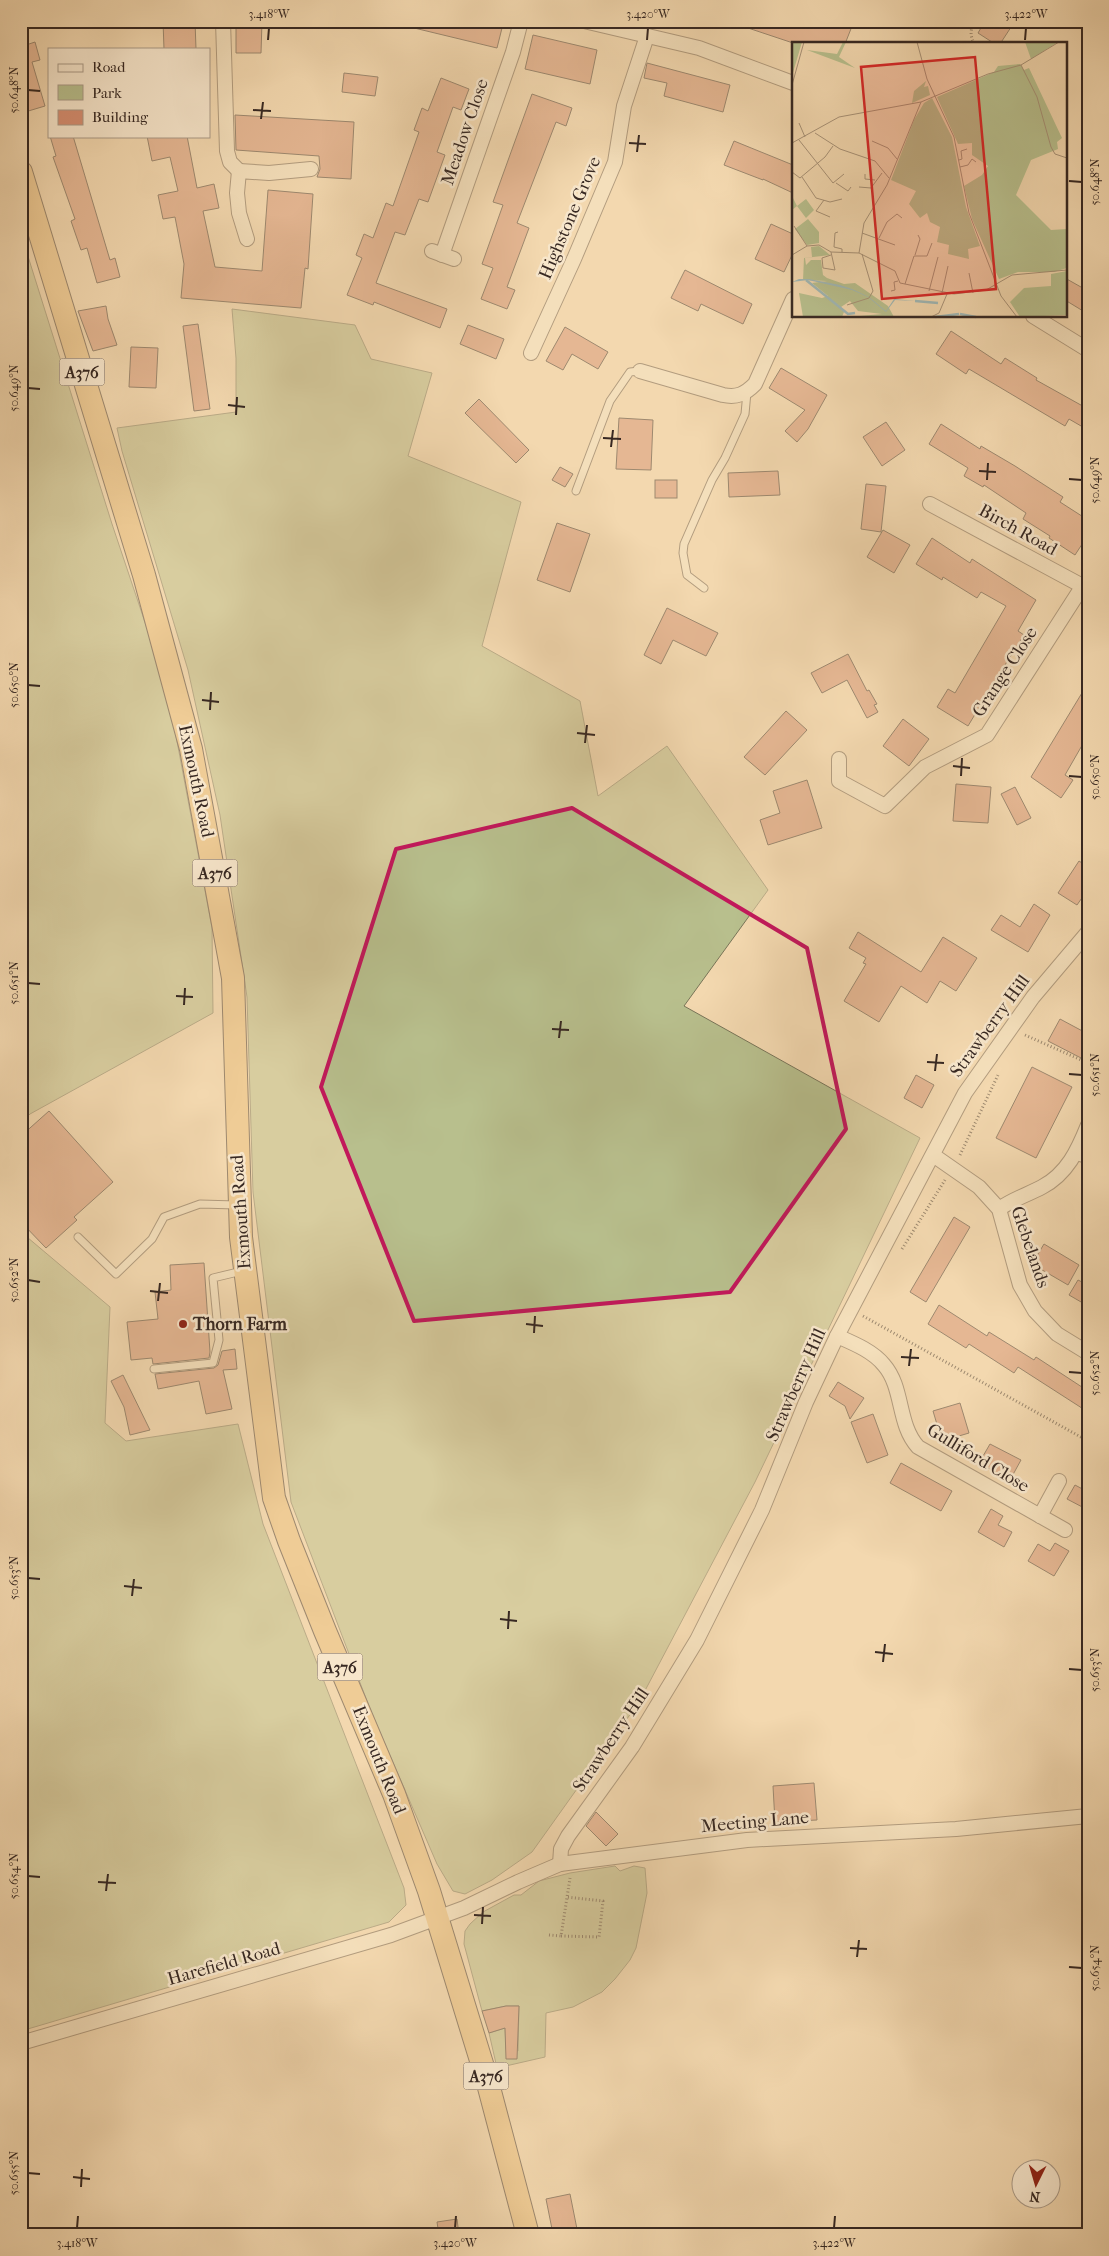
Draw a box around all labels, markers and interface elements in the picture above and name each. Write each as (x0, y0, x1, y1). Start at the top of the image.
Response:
text: 3.418°W (248, 7, 291, 21)
text: 3.420°W (626, 7, 671, 21)
text: 3.422°W (1004, 7, 1049, 21)
inset map (792, 42, 1066, 318)
legend (48, 48, 210, 138)
text: Road (92, 58, 126, 76)
text: 50.648°N (7, 66, 21, 114)
street label: Meadow Close (437, 76, 493, 188)
text: Park (92, 84, 122, 102)
text: Building (92, 108, 149, 126)
street label: Highstone Grove (535, 153, 605, 282)
text: 50.648°N (1088, 158, 1102, 206)
road number: A376 (59, 358, 104, 386)
text: 50.649°N (7, 364, 21, 412)
text: 50.649°N (1088, 456, 1102, 504)
street label: Birch Road (975, 500, 1061, 560)
street label: Grange Close (968, 623, 1042, 721)
text: 50.650°N (7, 662, 21, 708)
street label: Exmouth Road (174, 723, 218, 840)
text: 50.650°N (1088, 754, 1102, 800)
road number: A376 (192, 860, 238, 886)
text: 50.651°N (7, 961, 21, 1005)
street label: Strawberry Hill (946, 971, 1034, 1081)
text: 50.651°N (1088, 1053, 1102, 1097)
street label: Exmouth Road (227, 1154, 255, 1270)
street label: Glebelands (1006, 1203, 1054, 1291)
text: 50.652°N (7, 1257, 21, 1303)
place label: Thorn Farm (192, 1314, 288, 1335)
marker: Thorn Farm (177, 1318, 189, 1330)
street label: Strawberry Hill (762, 1325, 830, 1445)
text: 50.652°N (1088, 1350, 1102, 1396)
street label: Gulliford Close (923, 1419, 1033, 1497)
text: 50.653°N (7, 1556, 21, 1600)
text: 50.653°N (1088, 1648, 1102, 1692)
road number: A376 (318, 1654, 362, 1680)
street label: Strawberry Hill (568, 1684, 654, 1796)
street label: Exmouth Road (348, 1703, 410, 1817)
street label: Meeting Lane (700, 1807, 810, 1837)
text: 50.654°N (7, 1853, 21, 1899)
street label: Harefield Road (165, 1938, 283, 1990)
text: 50.654°N (1088, 1945, 1102, 1991)
road number: A376 (464, 2062, 508, 2090)
text: 50.655°N (7, 2151, 21, 2195)
north arrow (1012, 2158, 1062, 2208)
text: N (1029, 2187, 1041, 2205)
text: 3.418°W (56, 2236, 99, 2250)
text: 3.420°W (433, 2236, 478, 2250)
text: 3.422°W (812, 2236, 857, 2250)

